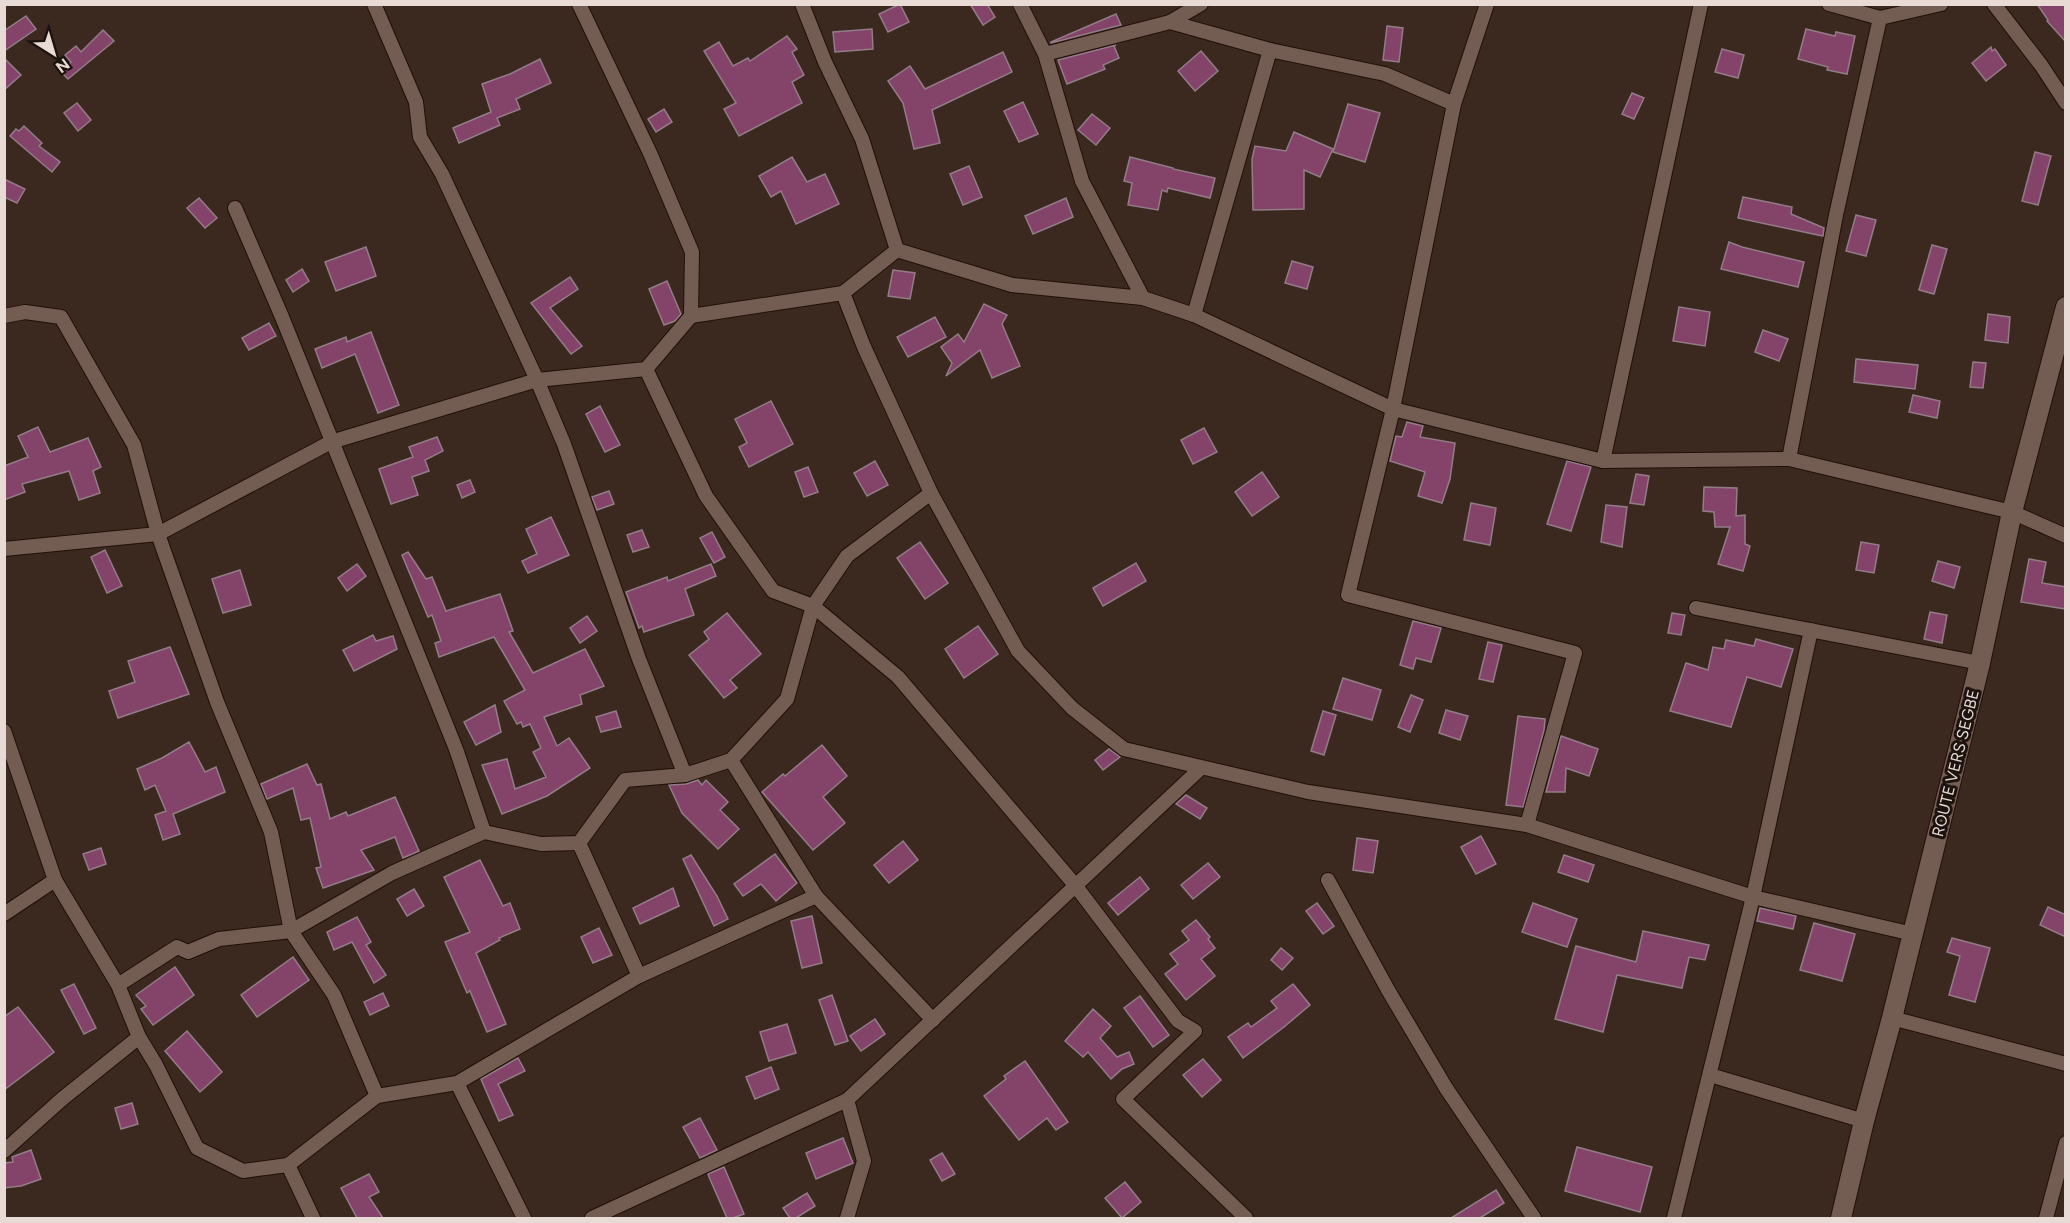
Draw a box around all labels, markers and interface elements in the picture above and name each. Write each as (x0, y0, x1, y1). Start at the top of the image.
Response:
north arrow (24, 24, 84, 84)
text: N (52, 54, 73, 77)
street label: ROUTE VERS SEGBE (1928, 688, 1983, 839)

